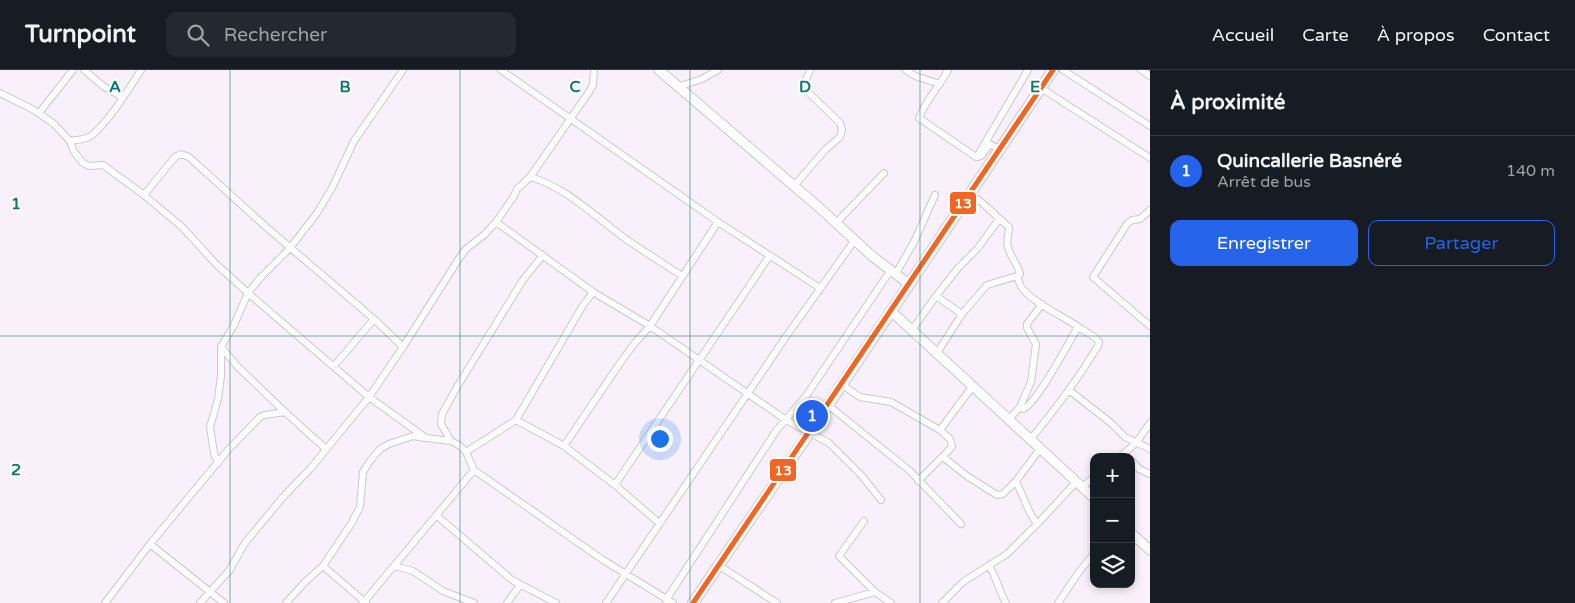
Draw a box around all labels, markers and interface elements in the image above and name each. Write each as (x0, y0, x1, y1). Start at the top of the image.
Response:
search box (166, 12, 516, 57)
text: Turnpoint (25, 20, 136, 49)
icon: search (184, 21, 212, 49)
text: Rechercher (224, 24, 327, 46)
text: Accueil (1212, 24, 1274, 46)
text: Carte (1302, 24, 1349, 46)
text: À propos (1377, 24, 1455, 46)
text: Contact (1483, 24, 1550, 46)
text: A (109, 77, 121, 97)
text: B (339, 77, 351, 97)
text: C (569, 77, 581, 97)
text: D (799, 77, 811, 97)
text: E (1030, 77, 1040, 97)
text: À proximité (1170, 90, 1285, 115)
text: Quincallerie Basnéré (1217, 150, 1402, 172)
text: 1 (1181, 161, 1191, 181)
text: 140 m (1506, 161, 1555, 181)
text: Arrêt de bus (1217, 172, 1311, 192)
line badge: 13 (949, 191, 977, 215)
text: 1 (11, 194, 21, 214)
text: 13 (954, 195, 972, 212)
button: Enregistrer (1170, 220, 1358, 266)
button: Partager (1368, 220, 1555, 266)
pin: 1 (796, 397, 828, 435)
your location (647, 426, 673, 452)
map controls (1090, 453, 1135, 588)
button: + (1090, 453, 1135, 498)
line badge: 13 (769, 458, 797, 482)
text: 2 (11, 460, 21, 480)
text: 13 (774, 462, 792, 479)
button: − (1090, 498, 1135, 543)
button: layers (1090, 543, 1135, 588)

